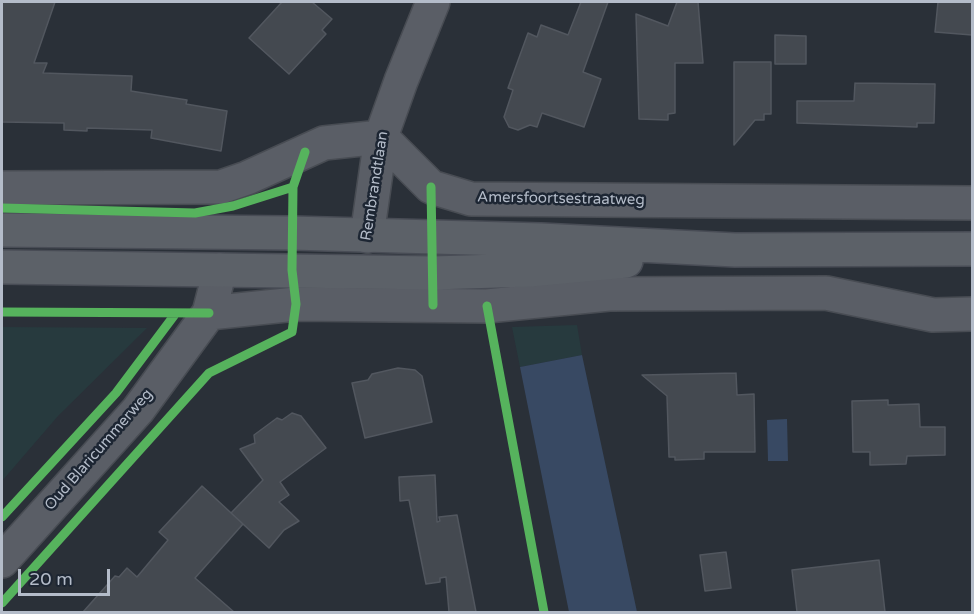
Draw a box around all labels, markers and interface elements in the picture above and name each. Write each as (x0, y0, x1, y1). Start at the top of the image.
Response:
street label: Rembrandtlaan (357, 130, 393, 242)
street label: Amersfoortsestraatweg (477, 189, 645, 209)
street label: Oud Blaricummerweg (41, 386, 157, 514)
scale bar (21, 557, 112, 595)
text: 20 m (29, 568, 73, 590)

